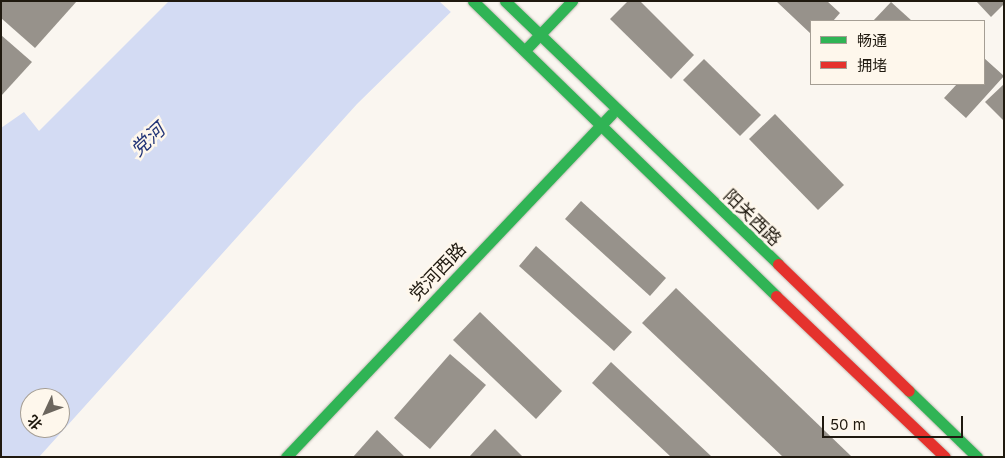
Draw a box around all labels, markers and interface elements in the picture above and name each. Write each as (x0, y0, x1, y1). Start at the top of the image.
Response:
legend (810, 20, 985, 85)
text: 畅通 (857, 31, 887, 50)
text: 拥堵 (857, 56, 887, 75)
water label: 党河 (126, 119, 170, 161)
street label: 阳关西路 (719, 185, 785, 251)
street label: 党河西路 (405, 239, 471, 305)
north arrow (20, 388, 70, 438)
scale bar (825, 406, 966, 438)
text: 北 (23, 412, 45, 434)
text: 50 m (830, 415, 866, 434)

